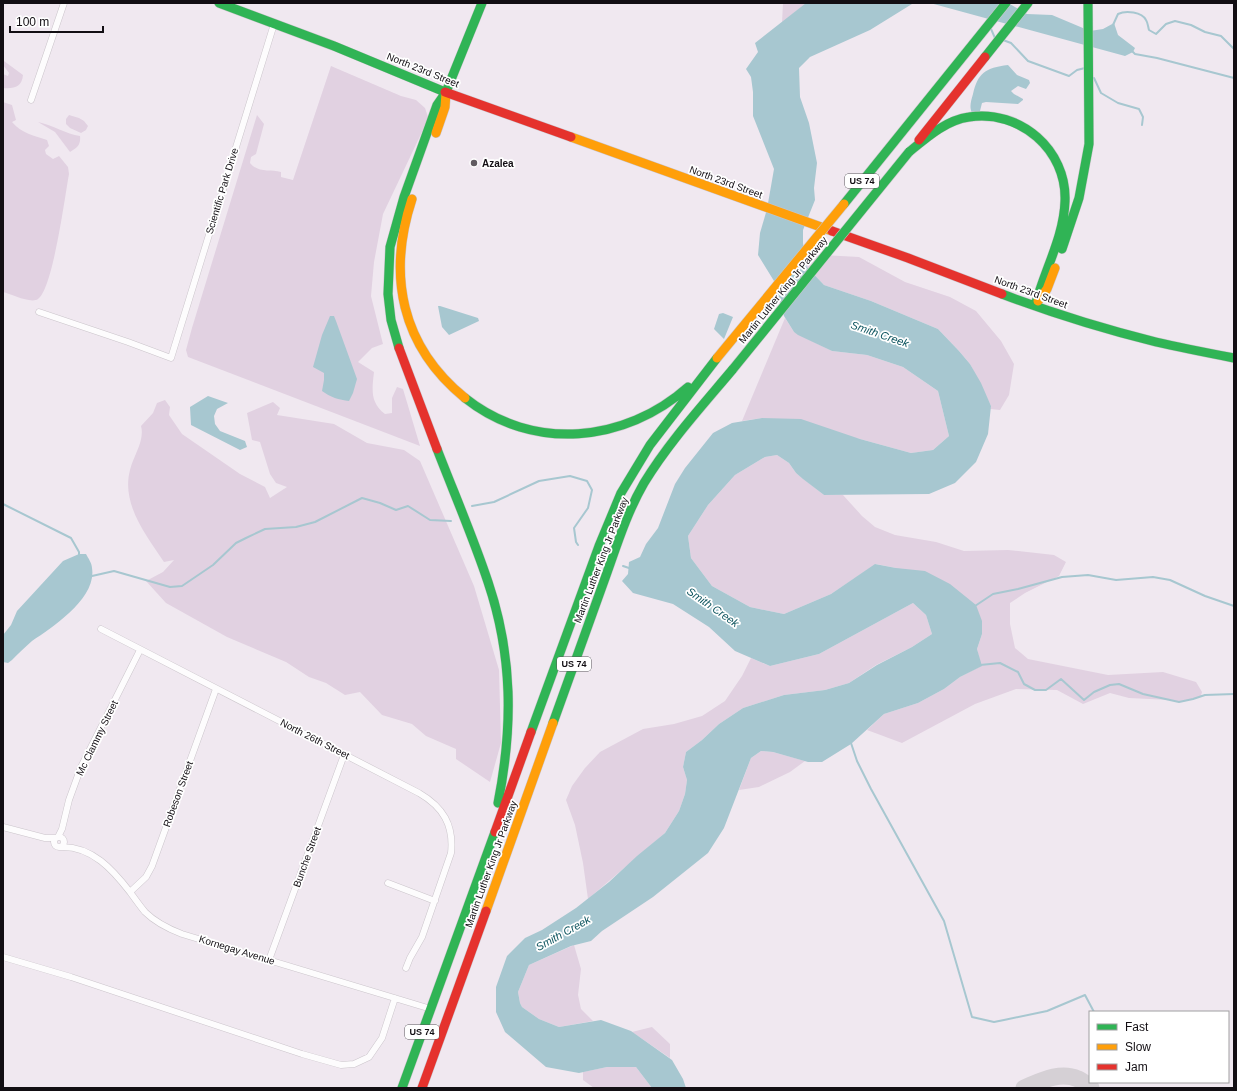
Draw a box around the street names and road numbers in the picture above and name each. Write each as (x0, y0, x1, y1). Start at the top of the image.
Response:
street label: North 23rd Street (385, 51, 461, 90)
street label: Scientific Park Drive (204, 146, 240, 235)
street label: North 23rd Street (688, 164, 764, 200)
road number: US 74 (845, 174, 879, 188)
street label: Martin Luther King Jr Parkway (737, 234, 829, 346)
street label: North 23rd Street (993, 274, 1069, 310)
street label: Martin Luther King Jr Parkway (572, 496, 630, 624)
road number: US 74 (557, 657, 591, 671)
street label: Mc Clammy Street (74, 698, 120, 777)
street label: North 26th Street (279, 717, 352, 761)
street label: Robeson Street (161, 759, 195, 829)
street label: Martin Luther King Jr Parkway (463, 799, 519, 929)
street label: Bunche Street (291, 825, 323, 889)
street label: Kornegay Avenue (198, 933, 277, 967)
road number: US 74 (405, 1025, 439, 1039)

